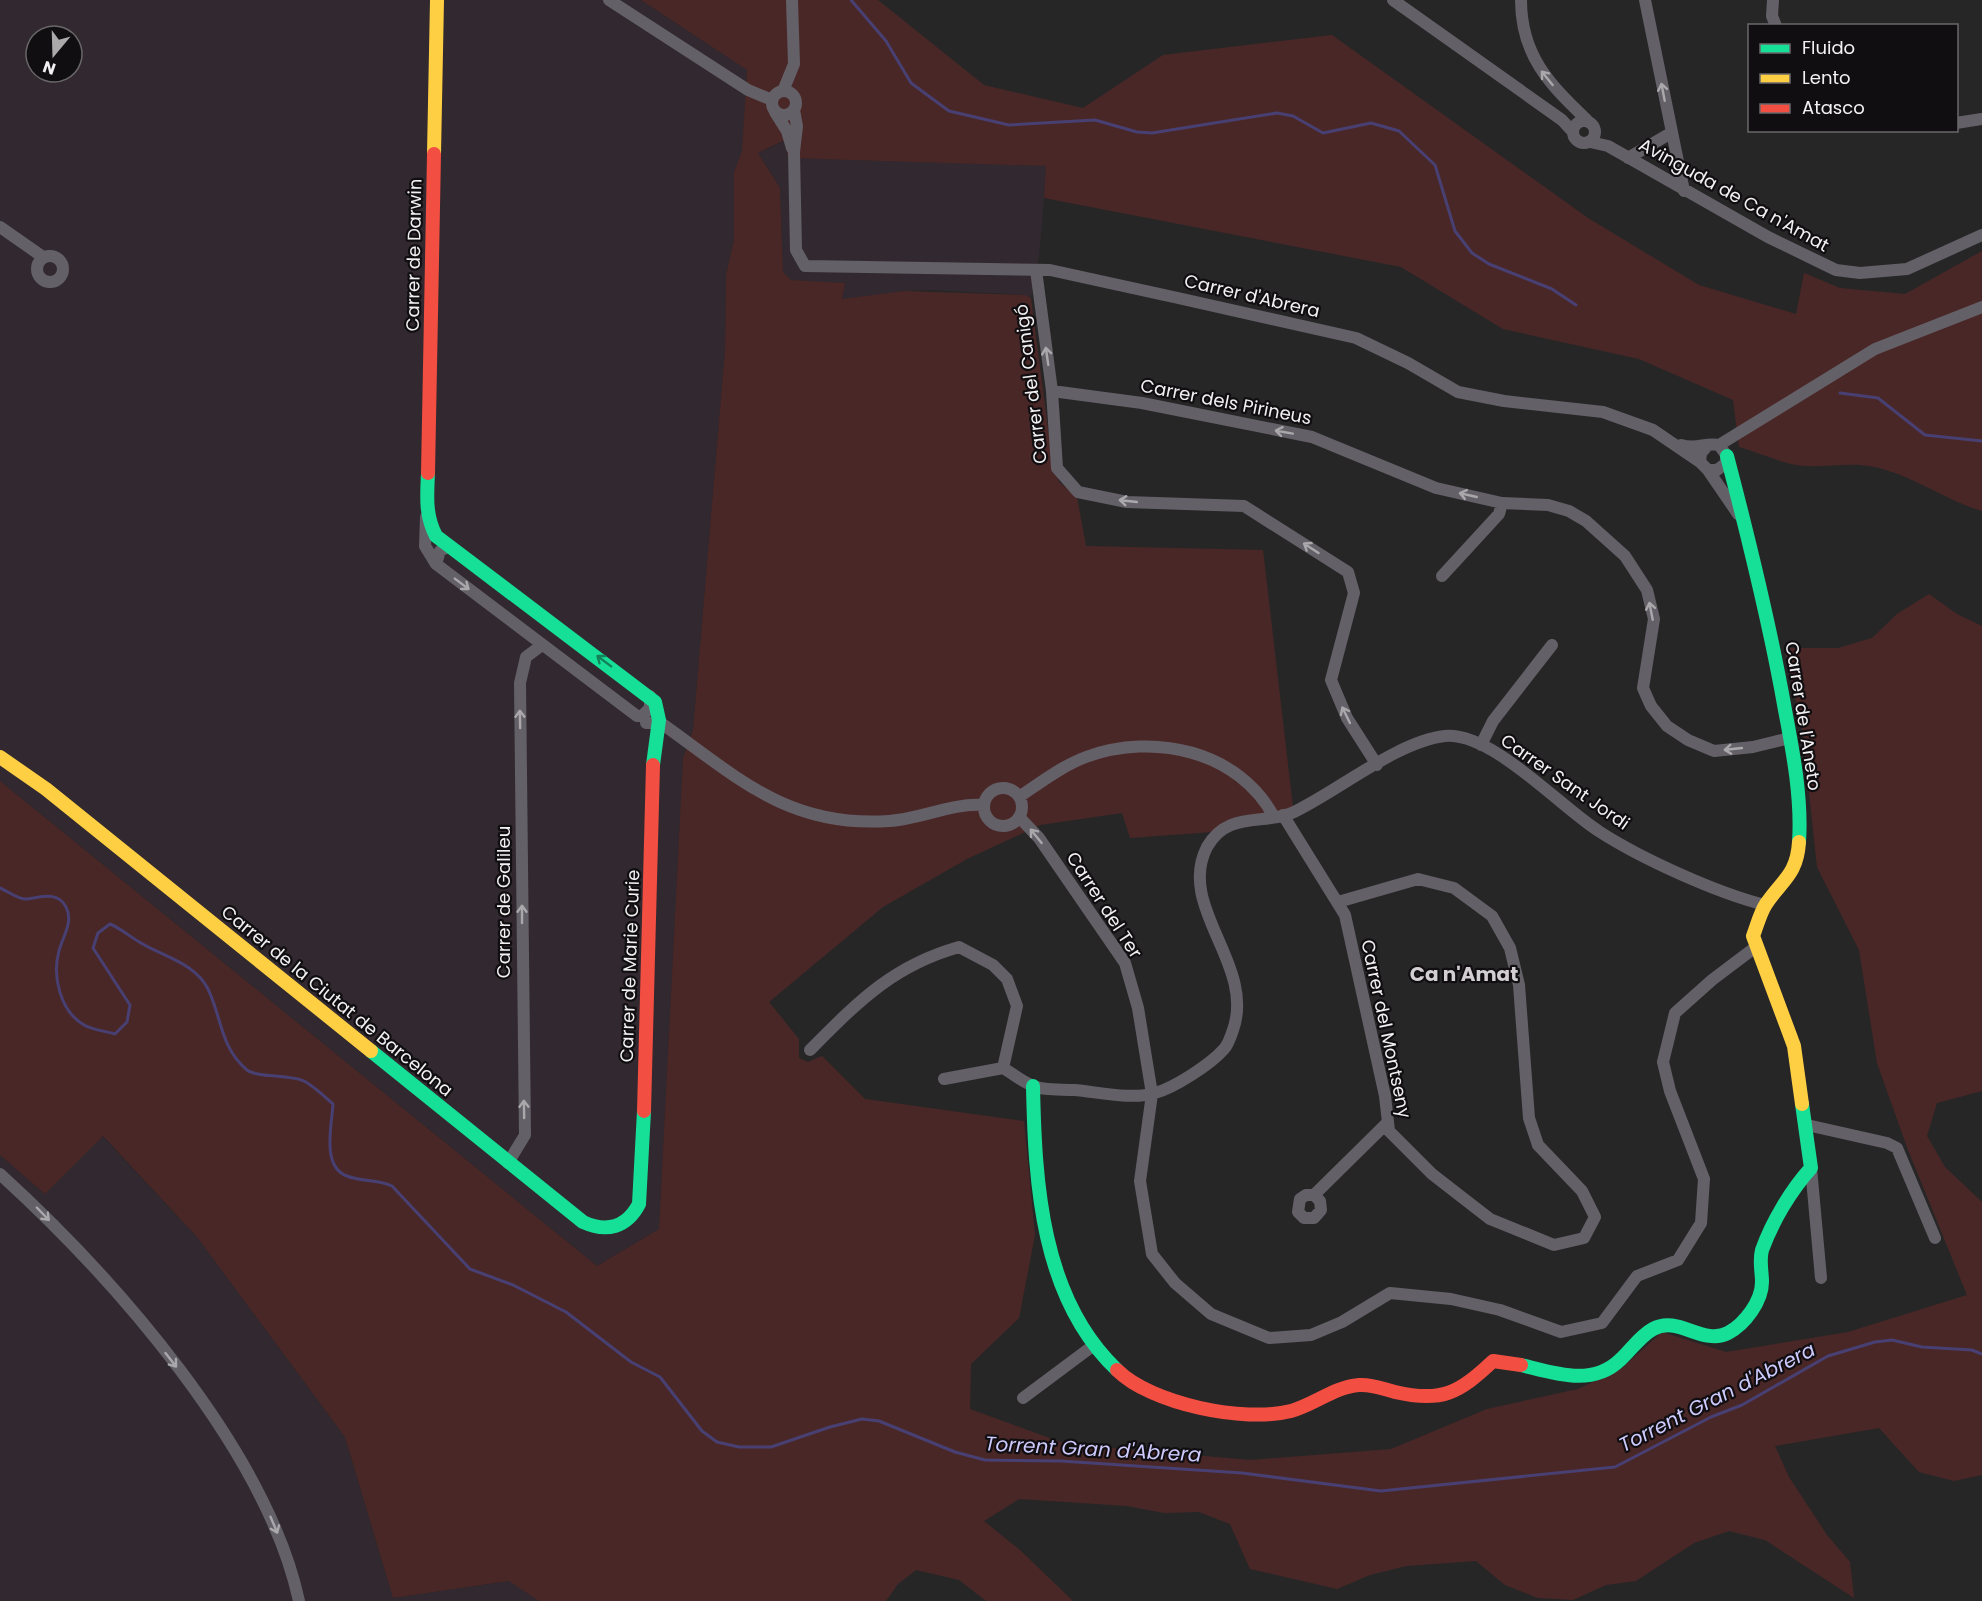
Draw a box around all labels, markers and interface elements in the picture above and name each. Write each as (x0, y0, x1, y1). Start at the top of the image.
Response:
north arrow (24, 24, 84, 84)
legend (1748, 24, 1958, 132)
text: Fluido (1802, 35, 1855, 60)
text: N (40, 55, 59, 81)
text: Lento (1802, 65, 1851, 90)
one-way arrow (1540, 70, 1553, 86)
one-way arrow (1657, 83, 1668, 103)
text: Atasco (1802, 95, 1865, 120)
street label: Avinguda de Ca n'Amat (1635, 132, 1834, 257)
street label: Carrer de Darwin (400, 178, 427, 332)
street label: Carrer d'Abrera (1182, 268, 1322, 323)
street label: Carrer del Canigó (1008, 303, 1053, 465)
one-way arrow (1042, 347, 1053, 367)
street label: Carrer dels Pirineus (1138, 373, 1314, 430)
one-way arrow (1275, 426, 1295, 437)
one-way arrow (1459, 489, 1478, 501)
one-way arrow (1119, 495, 1139, 506)
one-way arrow (1303, 542, 1320, 554)
one-way arrow (454, 578, 470, 591)
one-way arrow (1645, 602, 1656, 622)
street label: Carrer de l'Aneto (1779, 640, 1828, 792)
one-way arrow (596, 655, 612, 667)
one-way arrow (1340, 707, 1352, 725)
one-way arrow (514, 710, 526, 730)
street label: Carrer Sant Jordi (1496, 728, 1635, 835)
one-way arrow (1724, 744, 1743, 755)
street label: Carrer de Galileu (491, 826, 516, 978)
one-way arrow (1030, 828, 1043, 844)
street label: Carrer del Ter (1061, 847, 1148, 963)
street label: Carrer de Marie Curie (614, 869, 645, 1063)
street label: Carrer de la Ciutat de Barcelona (216, 899, 458, 1102)
one-way arrow (516, 905, 528, 925)
street label: Carrer del Montseny (1355, 937, 1418, 1121)
district label: Ca n'Amat (1410, 960, 1518, 988)
one-way arrow (519, 1100, 530, 1120)
one-way arrow (35, 1206, 50, 1221)
water label: Torrent Gran d'Abrera (1614, 1335, 1820, 1459)
one-way arrow (164, 1352, 177, 1368)
water label: Torrent Gran d'Abrera (984, 1429, 1202, 1469)
one-way arrow (269, 1515, 280, 1534)

